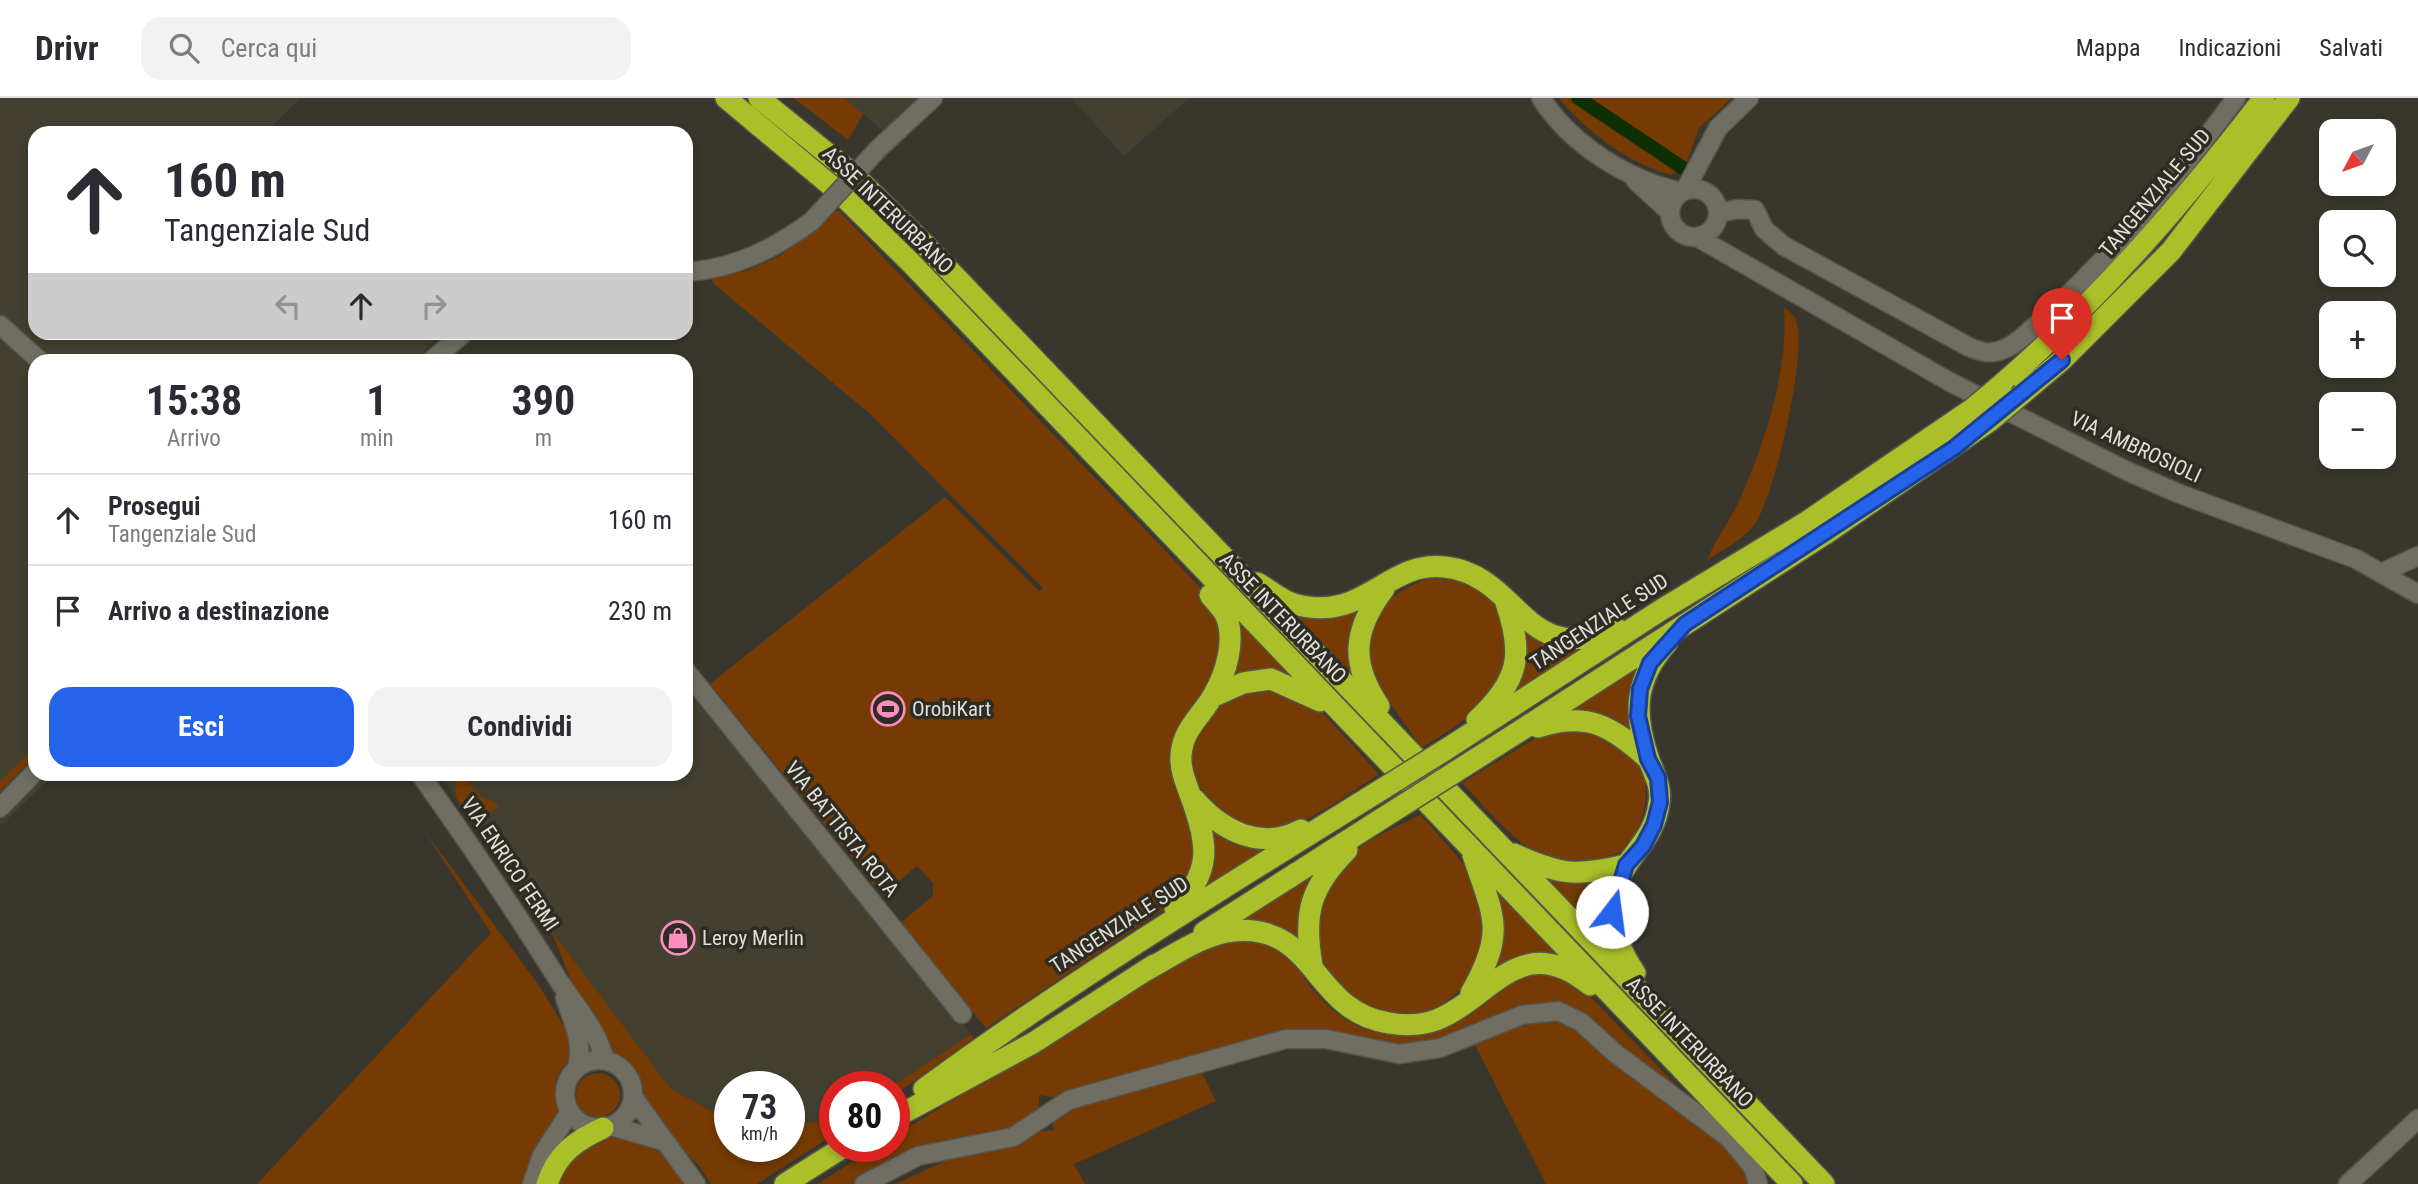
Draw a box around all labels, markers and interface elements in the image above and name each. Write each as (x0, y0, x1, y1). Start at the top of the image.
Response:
search box (141, 17, 631, 80)
text: Drivr (35, 29, 99, 68)
icon: search (165, 29, 203, 67)
text: Cerca qui (221, 33, 317, 63)
text: Mappa (2076, 34, 2141, 62)
text: Indicazioni (2179, 34, 2281, 62)
text: Salvati (2319, 34, 2383, 62)
north arrow (2319, 119, 2396, 196)
map controls (2319, 119, 2396, 469)
street label: TANGENZIALE SUD (2095, 124, 2215, 262)
street label: ASSE INTERURBANO (818, 142, 958, 278)
text: 160 m (164, 152, 286, 209)
icon: ahead (49, 154, 140, 245)
button: search (2319, 210, 2396, 287)
text: Tangenziale Sud (164, 211, 370, 249)
icon: left (269, 287, 307, 325)
icon: ahead (342, 287, 380, 325)
icon: right (415, 287, 453, 325)
pin (2032, 288, 2092, 360)
icon: arrive (2043, 299, 2081, 337)
button: + (2319, 301, 2396, 378)
text: 15:38 (146, 376, 242, 425)
text: 1 (366, 376, 387, 425)
text: 390 (511, 376, 575, 425)
button: − (2319, 392, 2396, 469)
street label: VIA AMBROSIOLI (2067, 406, 2205, 488)
text: Arrivo (167, 425, 221, 452)
text: min (360, 425, 394, 452)
text: m (535, 425, 552, 452)
text: Prosegui (108, 491, 201, 521)
icon: ahead (49, 501, 87, 539)
text: 160 m (608, 505, 672, 535)
text: Tangenziale Sud (108, 521, 256, 548)
street label: ASSE INTERURBANO (1215, 548, 1351, 688)
street label: TANGENZIALE SUD (1526, 568, 1672, 676)
icon: arrive (49, 592, 87, 630)
text: Arrivo a destinazione (108, 596, 329, 626)
text: 230 m (608, 596, 672, 626)
button: Esci (49, 687, 354, 767)
button: Condividi (368, 687, 672, 767)
sports icon: OrobiKart (869, 690, 907, 728)
place label: OrobiKart (912, 697, 991, 721)
street label: VIA BATTISTA ROTA (780, 756, 904, 902)
street label: VIA ENRICO FERMI (456, 793, 564, 935)
street label: TANGENZIALE SUD (1046, 871, 1192, 979)
position arrow (1575, 875, 1649, 949)
shop icon: Leroy Merlin (659, 919, 697, 957)
place label: Leroy Merlin (702, 926, 804, 950)
street label: ASSE INTERURBANO (1622, 972, 1758, 1112)
speed limit sign: 80 (819, 1071, 910, 1162)
text: 73 (742, 1087, 777, 1128)
text: km/h (741, 1123, 778, 1144)

